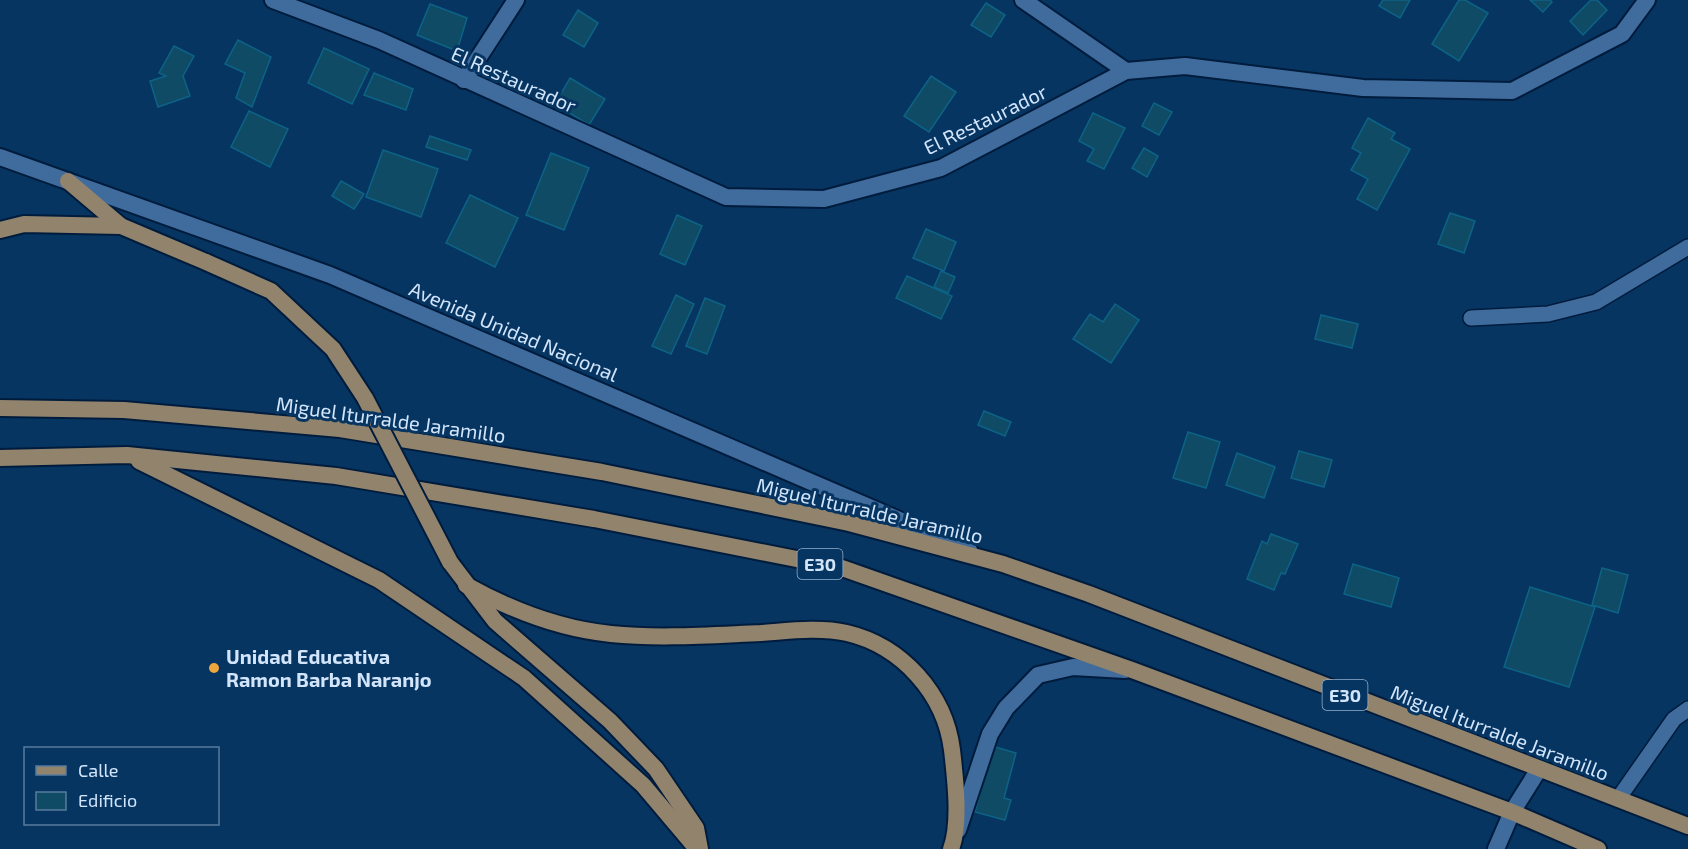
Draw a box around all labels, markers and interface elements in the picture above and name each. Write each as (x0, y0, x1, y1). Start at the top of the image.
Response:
street label: El Restaurador (448, 41, 580, 117)
street label: El Restaurador (919, 79, 1051, 159)
street label: Avenida Unidad Nacional (406, 276, 622, 386)
street label: Miguel Iturralde Jaramillo (275, 391, 507, 447)
street label: Miguel Iturralde Jaramillo (754, 472, 986, 548)
road number: E30 (798, 549, 842, 579)
place label: Unidad Educativa Ramon Barba Naranjo (226, 644, 432, 691)
marker: Unidad Educativa Ramon Barba Naranjo (207, 661, 221, 675)
street label: Miguel Iturralde Jaramillo (1388, 679, 1612, 785)
road number: E30 (1322, 680, 1368, 710)
legend (24, 747, 219, 825)
text: Calle (78, 759, 119, 781)
text: Edificio (78, 789, 137, 811)

